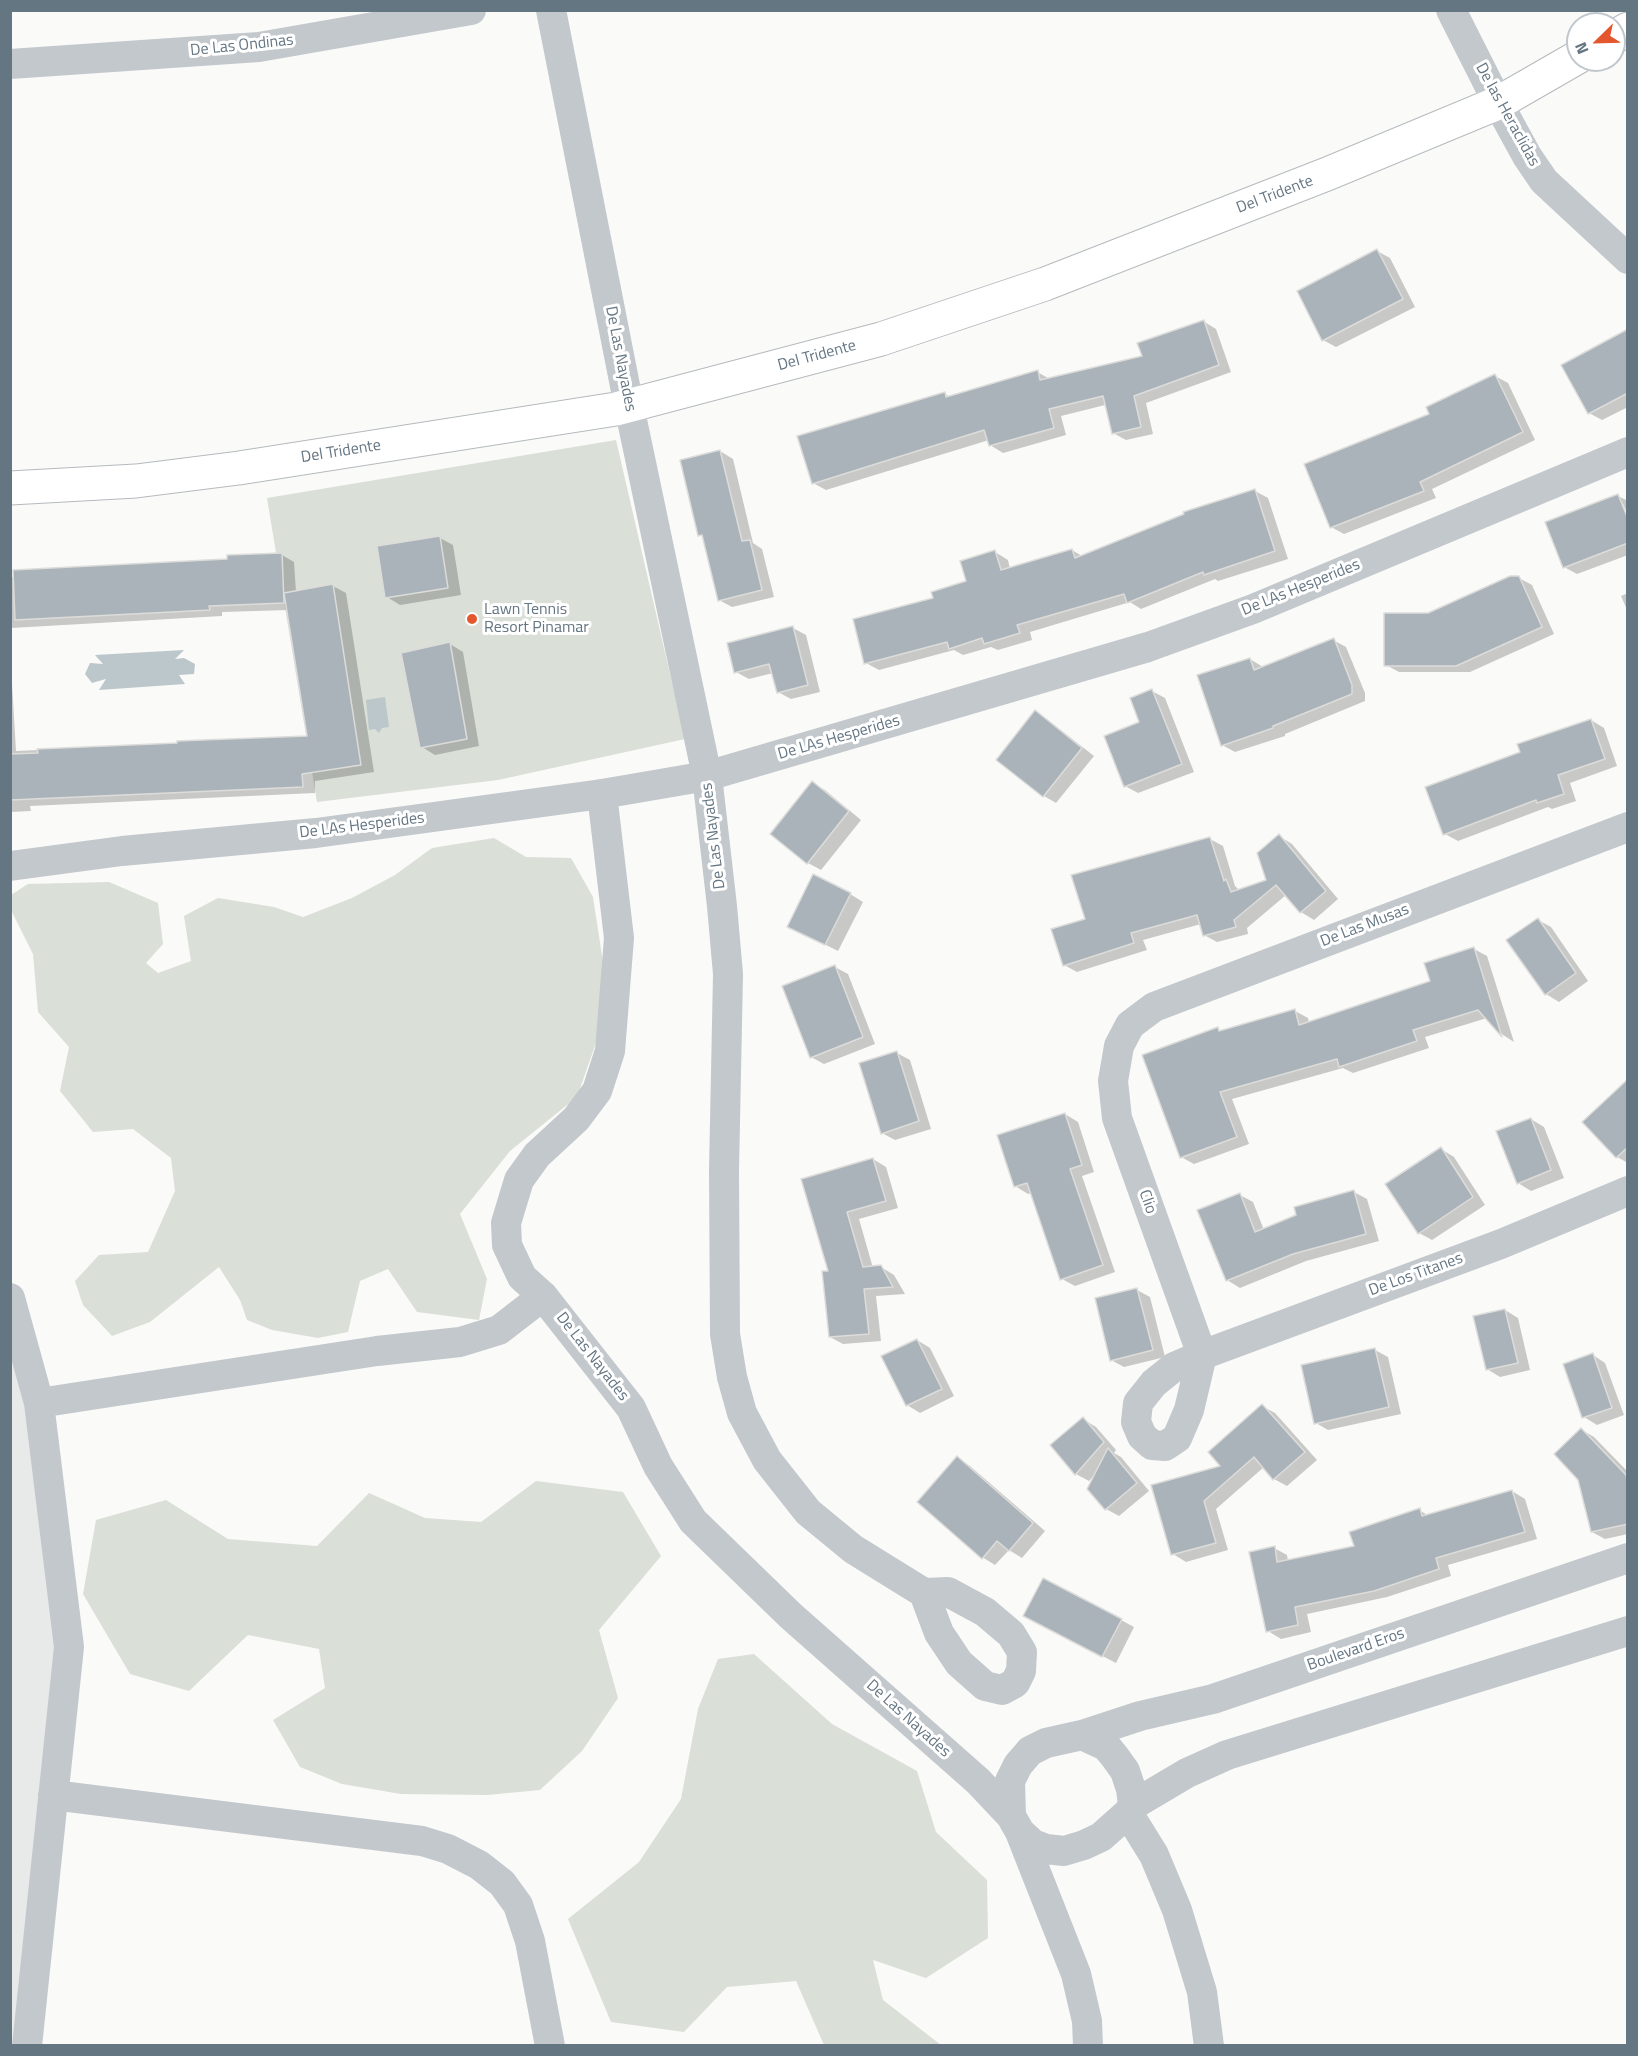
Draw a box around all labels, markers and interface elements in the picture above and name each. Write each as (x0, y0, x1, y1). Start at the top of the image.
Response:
north arrow (1566, 12, 1626, 72)
street label: De Las Ondinas (189, 31, 295, 61)
text: N (1568, 38, 1594, 58)
street label: De las Heraclidas (1471, 60, 1543, 170)
street label: Del Tridente (1234, 172, 1316, 218)
street label: De Las Nayades (600, 305, 640, 413)
street label: Del Tridente (776, 336, 858, 376)
street label: Del Tridente (300, 436, 382, 468)
street label: De LAs Hesperides (1239, 556, 1363, 620)
place label: Lawn Tennis Resort Pinamar (484, 600, 589, 638)
marker: Lawn Tennis Resort Pinamar (465, 612, 479, 626)
street label: De LAs Hesperides (776, 711, 902, 765)
street label: De Las Nayades (698, 782, 730, 890)
street label: De LAs Hesperides (298, 809, 426, 843)
street label: De Las Musas (1318, 900, 1412, 952)
street label: Clio (1134, 1187, 1160, 1217)
street label: De Los Titanes (1366, 1249, 1466, 1301)
street label: De Las Nayades (552, 1309, 632, 1405)
street label: Boulevard Eros (1305, 1624, 1407, 1676)
street label: De Las Nayades (862, 1676, 954, 1762)

